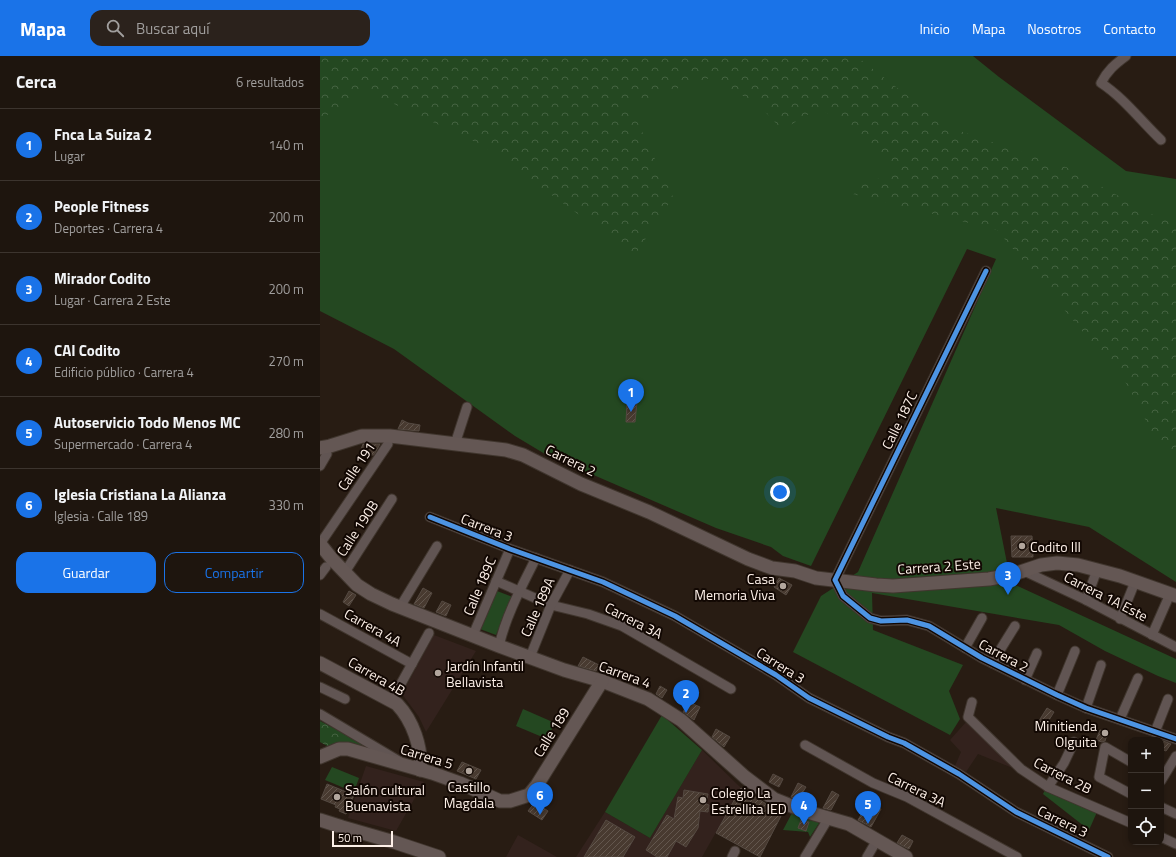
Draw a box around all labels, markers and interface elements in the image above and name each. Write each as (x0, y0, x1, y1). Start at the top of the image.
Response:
search box (90, 10, 370, 46)
text: Mapa (20, 14, 66, 43)
icon: search (104, 17, 126, 39)
text: Buscar aquí (136, 17, 209, 40)
text: Inicio (919, 18, 950, 39)
text: Mapa (972, 18, 1005, 39)
text: Nosotros (1027, 18, 1081, 39)
text: Contacto (1103, 18, 1156, 39)
text: Cerca (16, 69, 56, 95)
text: 6 resultados (236, 72, 304, 92)
text: Fnca La Suiza 2 (54, 123, 152, 146)
text: 1 (25, 135, 33, 155)
text: 140 m (268, 135, 304, 155)
text: Lugar (54, 146, 85, 166)
text: People Fitness (54, 195, 149, 218)
text: 2 (25, 207, 33, 227)
text: 200 m (268, 207, 304, 227)
text: Deportes · Carrera 4 (54, 218, 163, 238)
text: Mirador Codito (54, 267, 151, 290)
text: 3 (25, 279, 33, 299)
text: 200 m (268, 279, 304, 299)
text: Lugar · Carrera 2 Este (54, 290, 171, 310)
text: CAI Codito (54, 339, 120, 362)
text: 4 (25, 351, 33, 371)
text: 270 m (268, 351, 304, 371)
text: Edificio público · Carrera 4 (54, 362, 194, 382)
pin: 1 (618, 379, 644, 412)
street label: Calle 187C (876, 387, 922, 453)
text: Autoservicio Todo Menos MC (54, 411, 241, 434)
text: 5 (25, 423, 33, 443)
text: 280 m (268, 423, 304, 443)
text: Supermercado · Carrera 4 (54, 434, 192, 454)
street label: Calle 191 (332, 437, 380, 495)
street label: Carrera 2 (542, 439, 600, 481)
your location (770, 482, 790, 502)
text: Iglesia Cristiana La Alianza (54, 483, 226, 506)
text: 6 (25, 495, 33, 515)
text: 330 m (268, 495, 304, 515)
street label: Calle 190B (331, 496, 383, 560)
text: Iglesia · Calle 189 (54, 506, 148, 526)
street label: Carrera 3 (458, 508, 516, 546)
place label: Codito III (1030, 536, 1081, 557)
marker: Codito III (1017, 541, 1027, 551)
button: Guardar (16, 552, 156, 593)
button: Compartir (164, 552, 304, 593)
street label: Calle 189C (457, 553, 501, 619)
street label: Carrera 2 Este (897, 553, 981, 579)
pin: 3 (995, 562, 1021, 595)
street label: Carrera 1A Este (1060, 566, 1152, 626)
place label: Casa Memoria Viva (694, 568, 775, 605)
street label: Calle 189A (515, 573, 560, 640)
marker: Casa Memoria Viva (778, 581, 788, 591)
street label: Carrera 3A (601, 596, 667, 644)
street label: Carrera 4A (341, 603, 406, 652)
street label: Carrera 2 (975, 633, 1033, 677)
street label: Carrera 3 (753, 642, 809, 688)
street label: Carrera 4B (345, 651, 409, 701)
place label: Jardín Infantil Bellavista (446, 655, 524, 692)
street label: Carrera 4 (596, 655, 654, 693)
marker: Jardín Infantil Bellavista (433, 668, 443, 678)
pin: 2 (673, 680, 699, 713)
street label: Calle 189 (528, 703, 574, 761)
place label: Minitienda Olguita (1035, 715, 1097, 752)
marker: Minitienda Olguita (1100, 728, 1110, 738)
map controls (1128, 737, 1164, 845)
button: + (1128, 737, 1164, 773)
street label: Carrera 5 (398, 738, 456, 774)
street label: Carrera 2B (1030, 751, 1096, 799)
marker: Castillo Magdala (464, 766, 474, 776)
street label: Carrera 3A (884, 766, 950, 812)
button: − (1128, 773, 1164, 809)
place label: Castillo Magdala (444, 776, 494, 813)
place label: Salón cultural Buenavista (345, 779, 425, 816)
pin: 6 (527, 782, 553, 815)
place label: Colegio La Estrellita IED (711, 782, 787, 819)
pin: 5 (855, 791, 881, 824)
marker: Salón cultural Buenavista (332, 792, 342, 802)
pin: 4 (791, 792, 817, 825)
marker: Colegio La Estrellita IED (698, 795, 708, 805)
street label: Carrera 3 (1034, 800, 1092, 842)
button: locate (1128, 809, 1164, 845)
scale bar (332, 829, 393, 848)
text: 50 m (338, 830, 362, 846)

